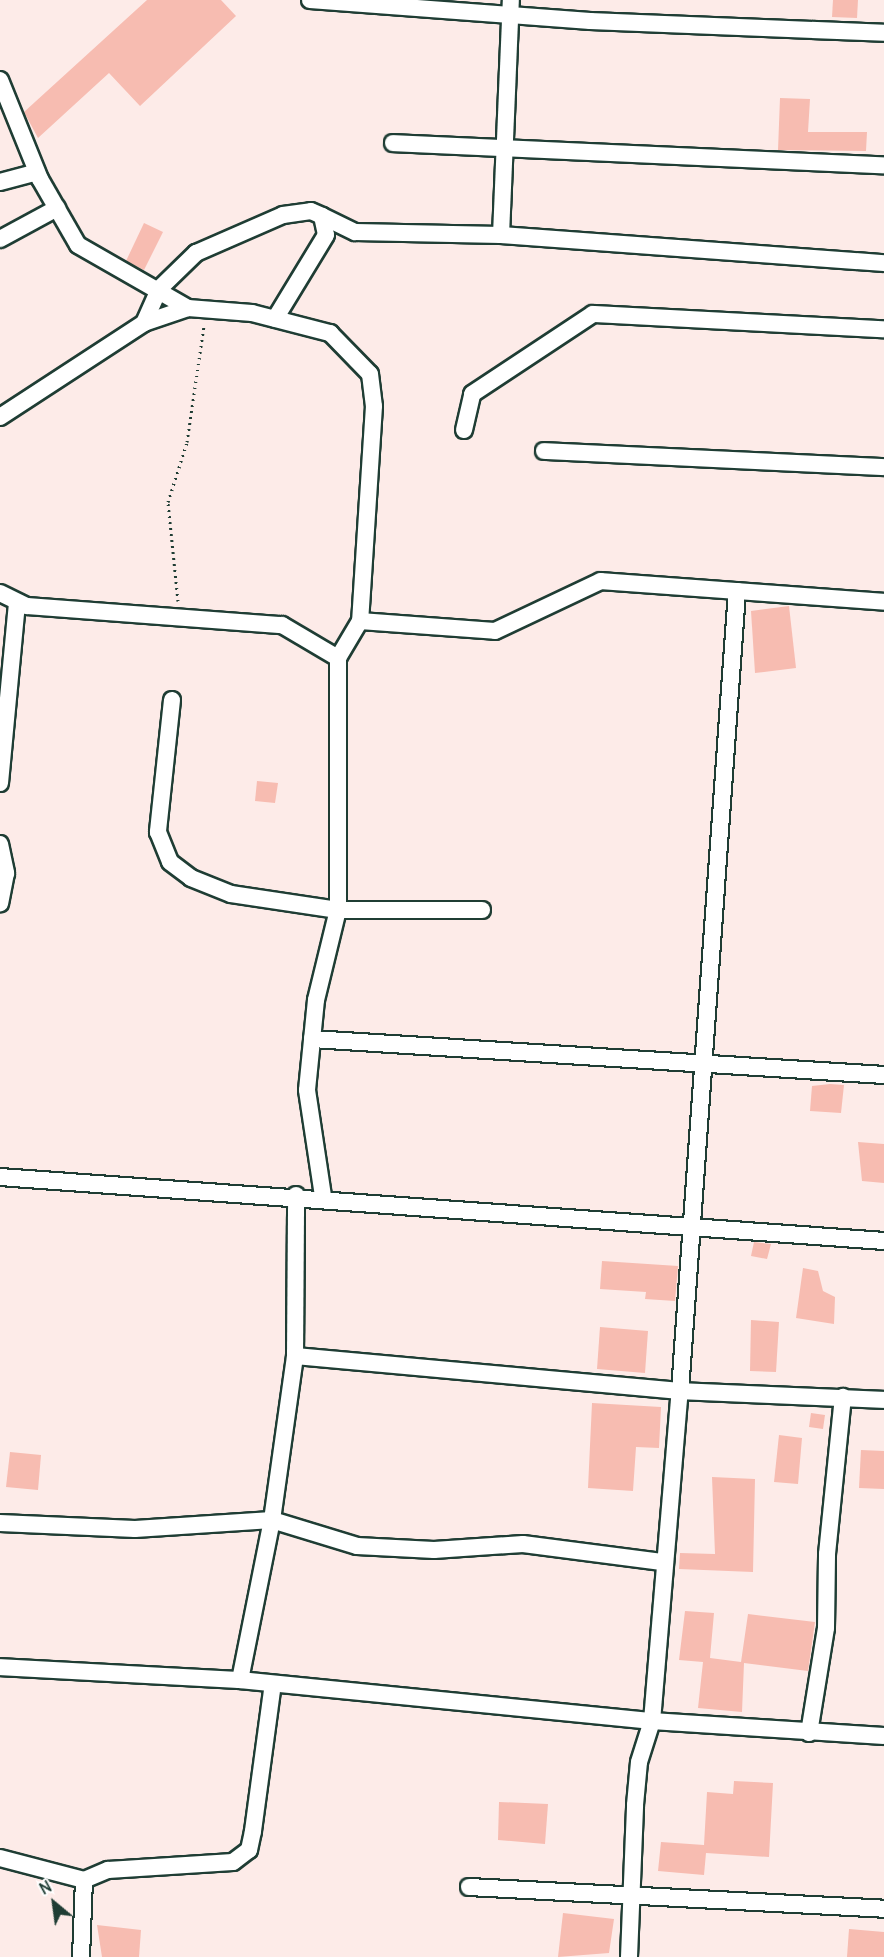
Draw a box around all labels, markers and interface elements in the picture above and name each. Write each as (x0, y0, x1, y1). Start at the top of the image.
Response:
north arrow (24, 1873, 84, 1933)
text: N (36, 1876, 55, 1899)

